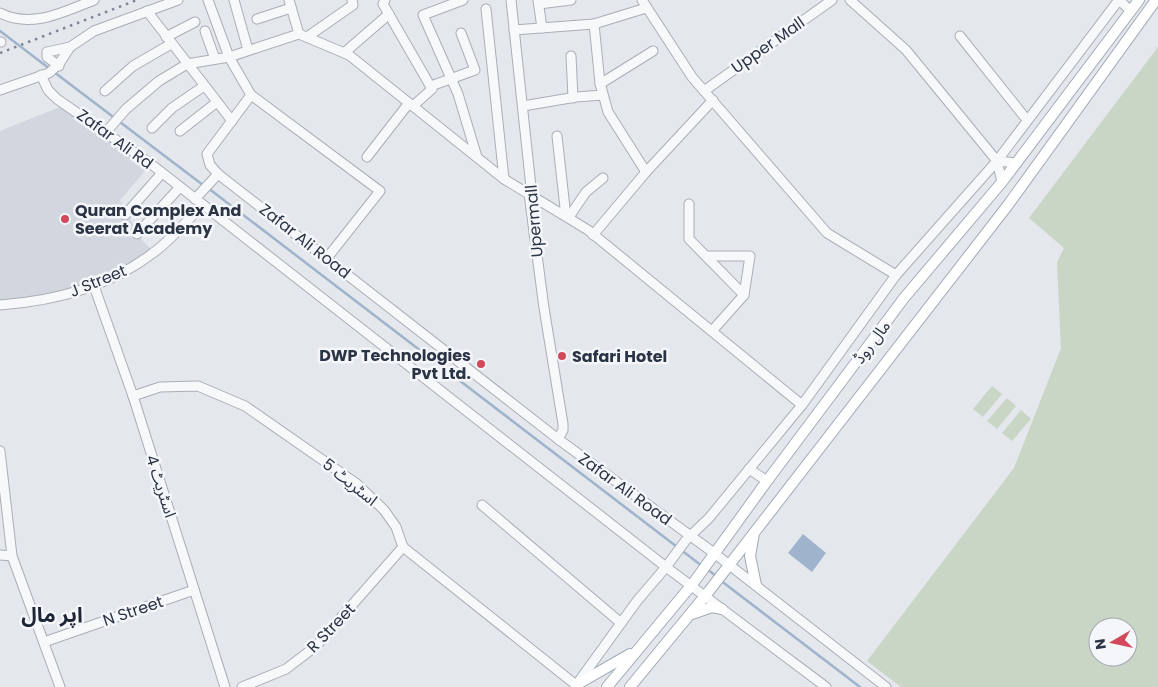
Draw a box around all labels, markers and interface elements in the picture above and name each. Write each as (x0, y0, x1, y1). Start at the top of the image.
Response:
street label: Upper Mall (727, 11, 809, 79)
street label: Zafar Ali Rd (72, 103, 158, 175)
street label: Upermall (519, 184, 549, 258)
street label: Zafar Ali Road (254, 198, 356, 284)
place label: Quran Complex And Seerat Academy (75, 199, 241, 240)
marker: Quran Complex And Seerat Academy (59, 213, 71, 225)
street label: J Street (66, 259, 130, 303)
street label: مال روڈ (848, 315, 896, 369)
place label: DWP Technologies Pvt Ltd. (319, 344, 471, 385)
place label: Safari Hotel (572, 345, 667, 368)
marker: Safari Hotel (556, 350, 568, 362)
marker: DWP Technologies Pvt Ltd. (475, 358, 487, 370)
street label: Zafar Ali Road (574, 447, 676, 531)
street label: اسٹریٹ 4 (140, 452, 182, 520)
street label: اسٹریٹ 5 (318, 453, 382, 511)
street label: N Street (100, 590, 166, 632)
street label: R Street (302, 598, 361, 658)
district label: اپر مال (21, 600, 83, 629)
north arrow (1088, 617, 1138, 667)
text: N (1089, 637, 1111, 651)

